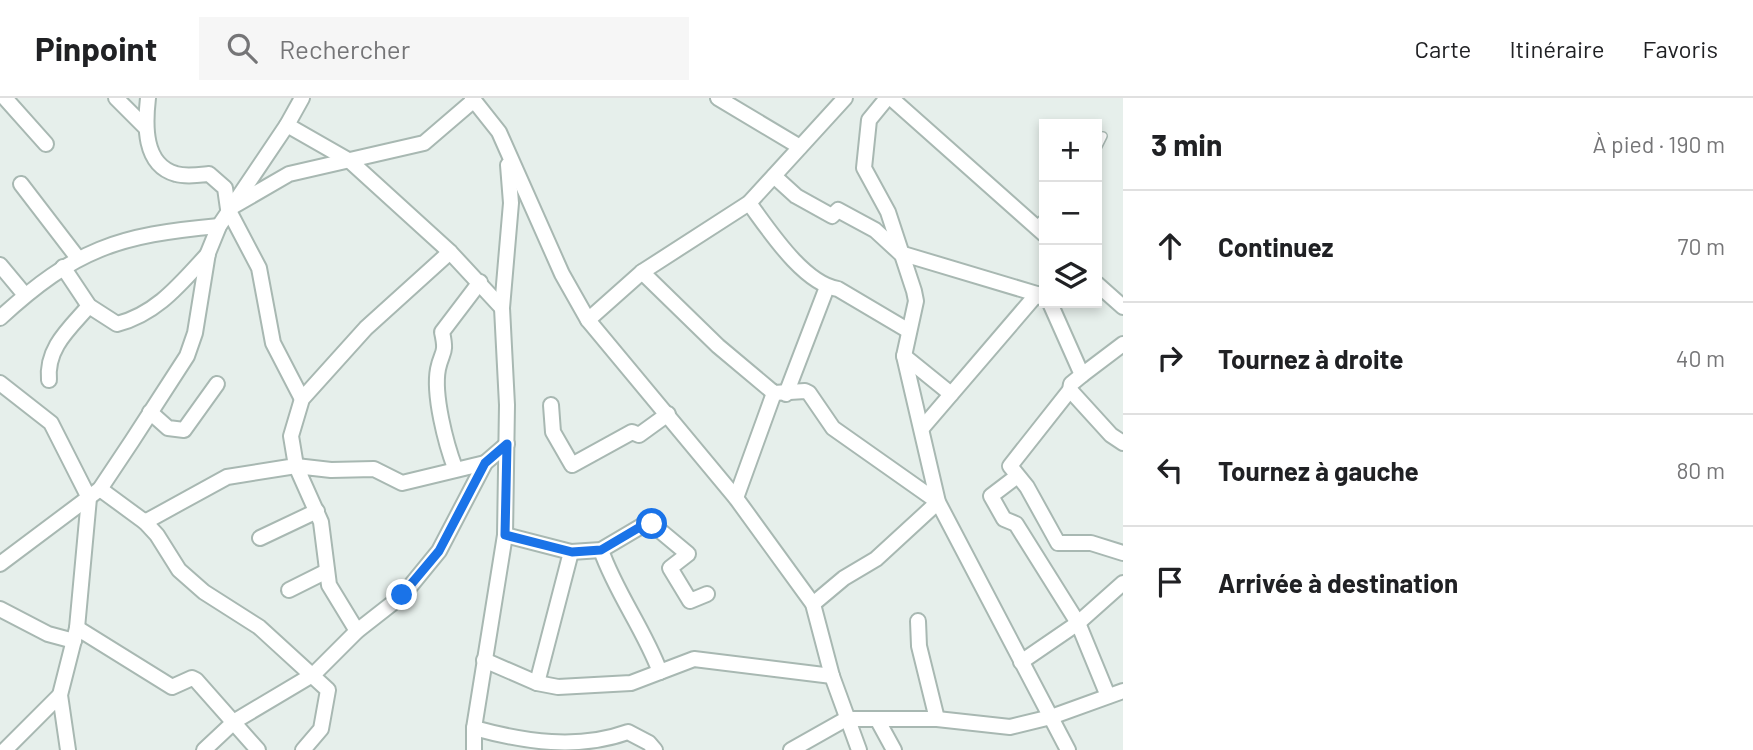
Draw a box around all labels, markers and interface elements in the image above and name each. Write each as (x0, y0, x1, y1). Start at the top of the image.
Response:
search box (199, 17, 689, 80)
text: Pinpoint (35, 28, 157, 68)
icon: search (223, 29, 261, 67)
text: Rechercher (279, 33, 410, 64)
text: Carte (1415, 34, 1471, 63)
text: Itinéraire (1509, 34, 1605, 63)
text: Favoris (1643, 34, 1718, 63)
map controls (1039, 119, 1102, 308)
button: + (1039, 119, 1102, 182)
text: 3 min (1151, 126, 1222, 162)
text: À pied · 190 m (1592, 130, 1725, 158)
button: − (1039, 182, 1102, 245)
icon: ahead (1151, 227, 1189, 265)
text: Continuez (1218, 231, 1334, 262)
text: 70 m (1678, 232, 1725, 260)
button: layers (1039, 245, 1102, 308)
icon: right (1151, 339, 1189, 377)
text: Tournez à droite (1218, 343, 1403, 374)
text: 40 m (1676, 344, 1725, 372)
icon: left (1151, 451, 1189, 489)
text: Tournez à gauche (1218, 455, 1419, 486)
text: 80 m (1676, 456, 1725, 484)
route start (636, 508, 667, 539)
icon: arrive (1151, 563, 1189, 601)
text: Arrivée à destination (1218, 567, 1458, 598)
route end (386, 579, 417, 610)

